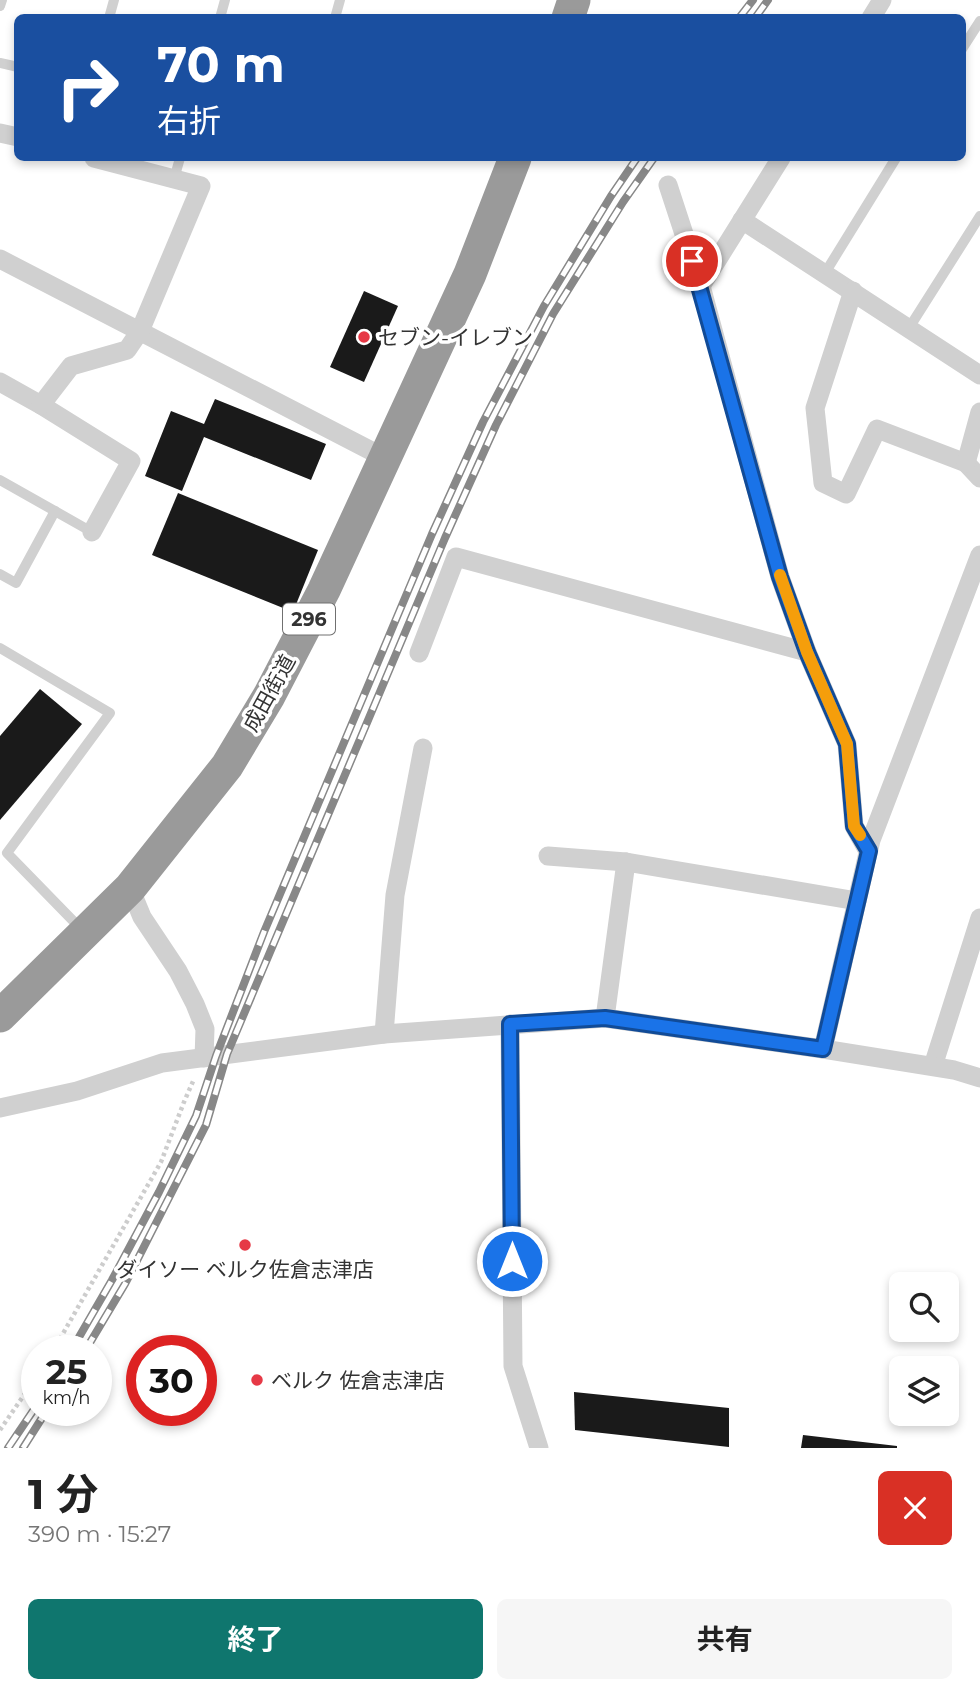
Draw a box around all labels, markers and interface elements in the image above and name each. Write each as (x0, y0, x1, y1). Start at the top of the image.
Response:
text: 70 m (157, 35, 285, 94)
icon: right (42, 42, 133, 133)
text: 右折 (157, 101, 221, 140)
pin (662, 231, 722, 291)
icon: arrive (673, 242, 711, 280)
place label: セブン-イレブン (378, 325, 533, 350)
marker: セブン-イレブン (356, 329, 372, 345)
road number: 296 (283, 604, 335, 634)
street label: 成田街道 (238, 650, 300, 736)
position arrow (475, 1224, 549, 1298)
marker: ダイソー ベルク佐倉志津店 (237, 1237, 253, 1253)
place label: ダイソー ベルク佐倉志津店 (116, 1257, 374, 1282)
map controls (889, 1272, 959, 1426)
button: search (889, 1272, 959, 1342)
speed limit sign: 30 (126, 1335, 217, 1426)
text: 25 (46, 1350, 87, 1393)
button: layers (889, 1356, 959, 1426)
place label: ベルク 佐倉志津店 (271, 1368, 445, 1393)
marker: ベルク 佐倉志津店 (249, 1372, 265, 1388)
text: km/h (42, 1387, 91, 1409)
text: 1 分 (28, 1468, 98, 1520)
button: close (878, 1471, 952, 1545)
text: 390 m · 15:27 (28, 1520, 171, 1548)
button: 終了 (28, 1599, 483, 1679)
button: 共有 (497, 1599, 952, 1679)

